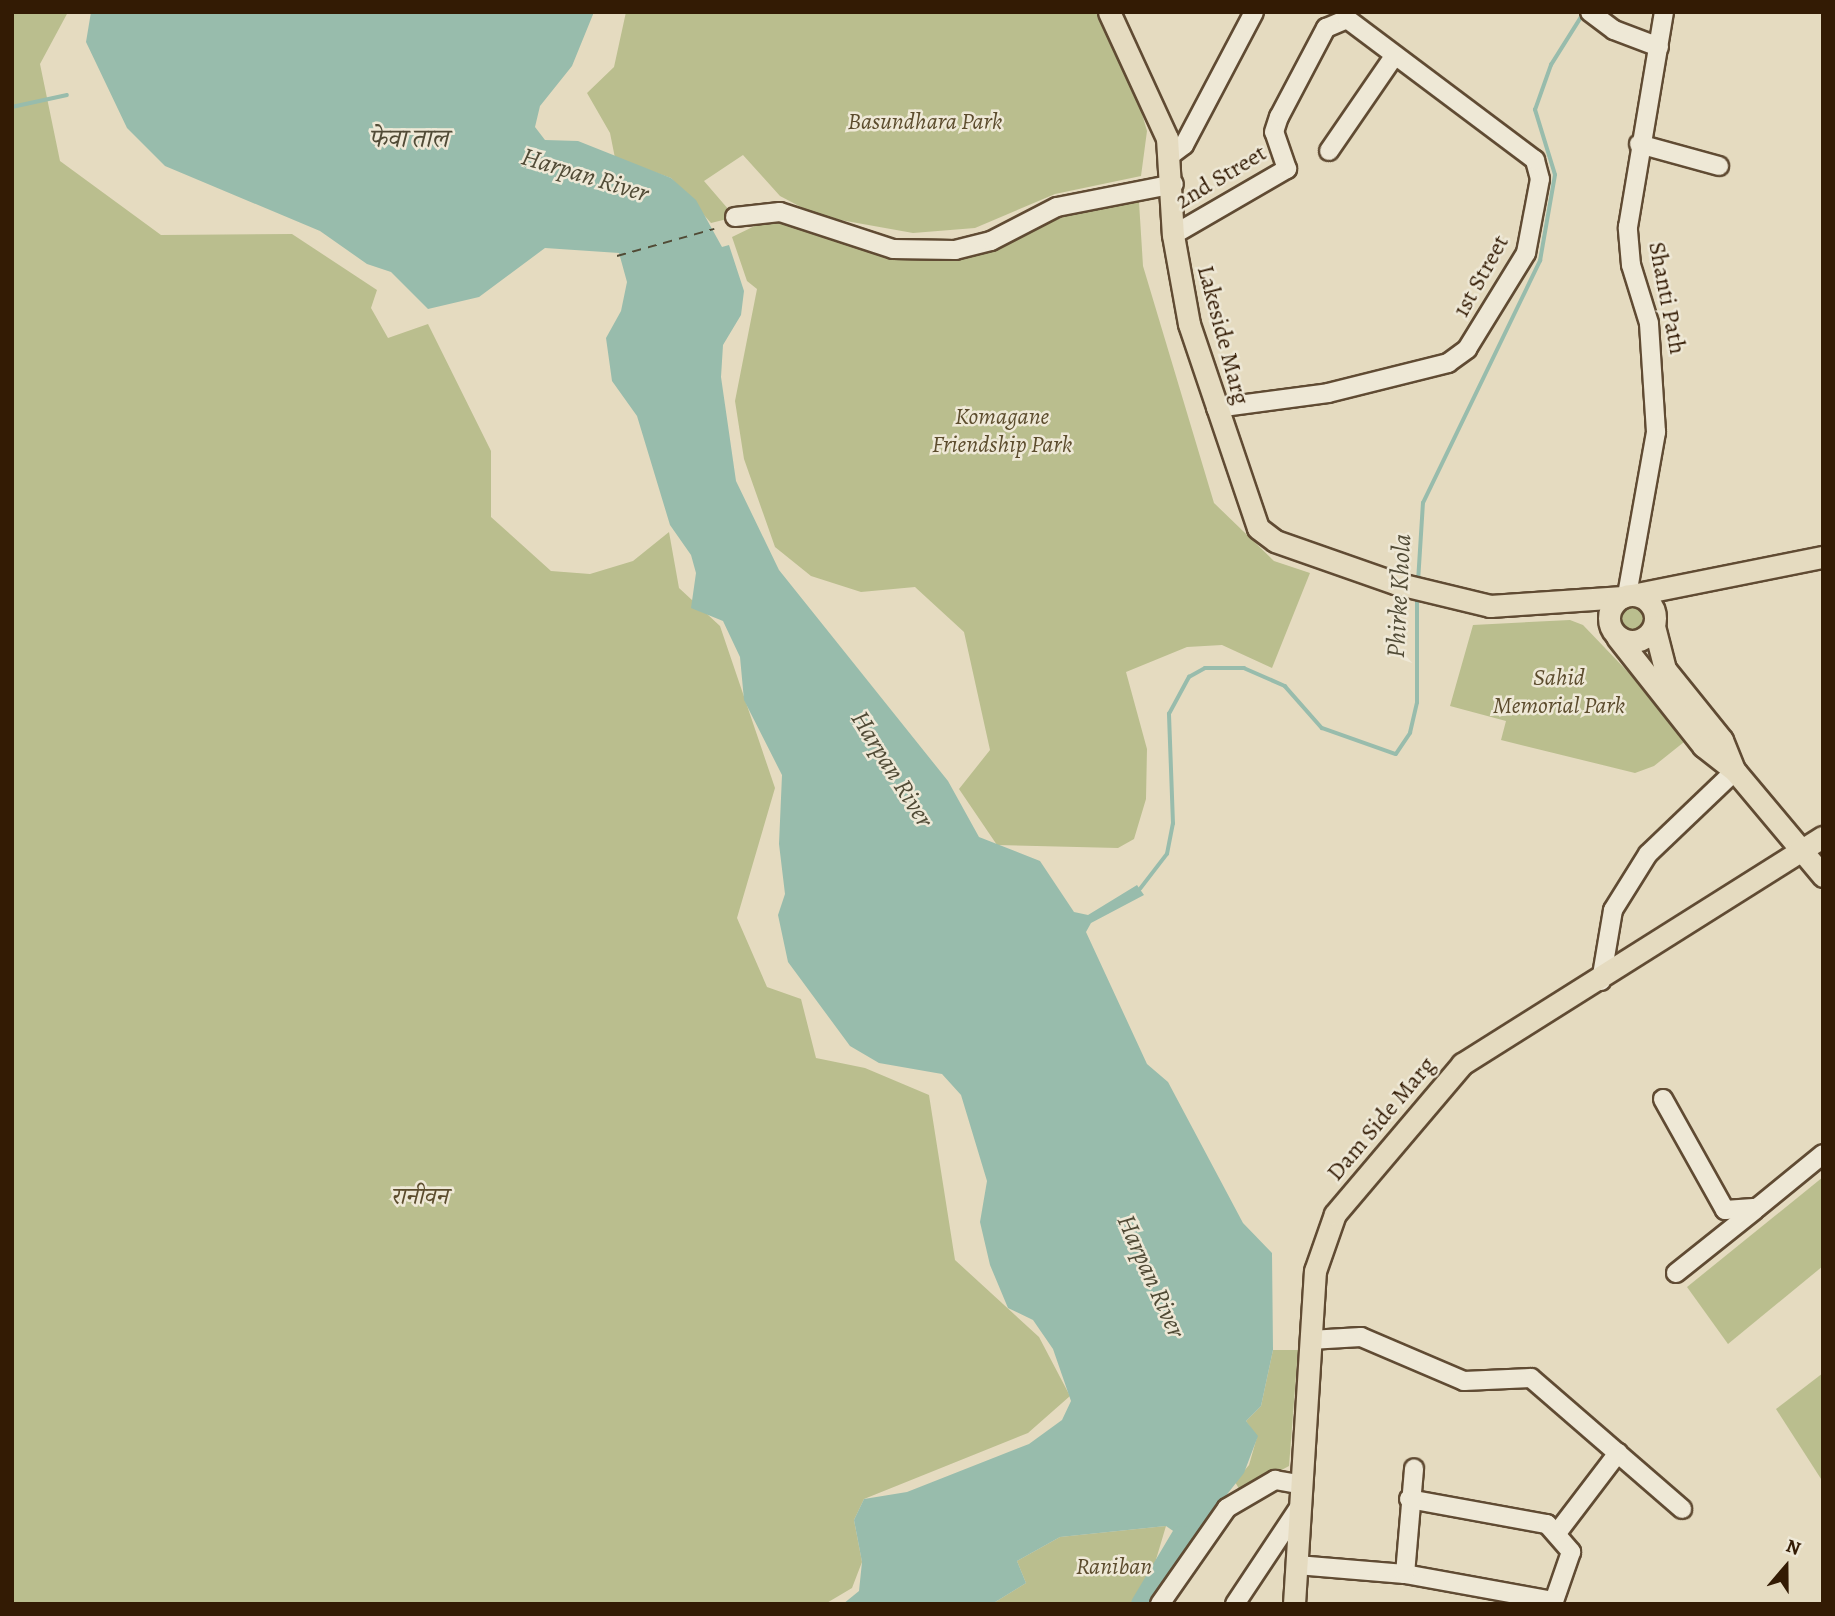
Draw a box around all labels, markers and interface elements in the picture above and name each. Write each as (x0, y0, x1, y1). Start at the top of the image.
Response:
park label: Basundhara Park (847, 108, 1003, 136)
water label: फेवा ताल (368, 123, 448, 155)
street label: 2nd Street (1170, 139, 1272, 215)
water label: Harpan River (518, 141, 652, 209)
street label: 1st Street (1447, 230, 1515, 322)
street label: Shanti Path (1642, 239, 1692, 357)
street label: Lakeside Marg (1191, 262, 1255, 408)
park label: Komagane Friendship Park (932, 403, 1072, 459)
water label: Phirke Khola (1380, 533, 1418, 659)
park label: Sahid Memorial Park (1493, 664, 1625, 720)
water label: Harpan River (844, 705, 940, 833)
street label: Dam Side Marg (1321, 1051, 1441, 1187)
park label: रानीवन (390, 1183, 448, 1211)
water label: Harpan River (1110, 1210, 1192, 1342)
north arrow (1751, 1532, 1821, 1602)
text: N (1782, 1533, 1804, 1562)
park label: Raniban (1076, 1553, 1152, 1581)

